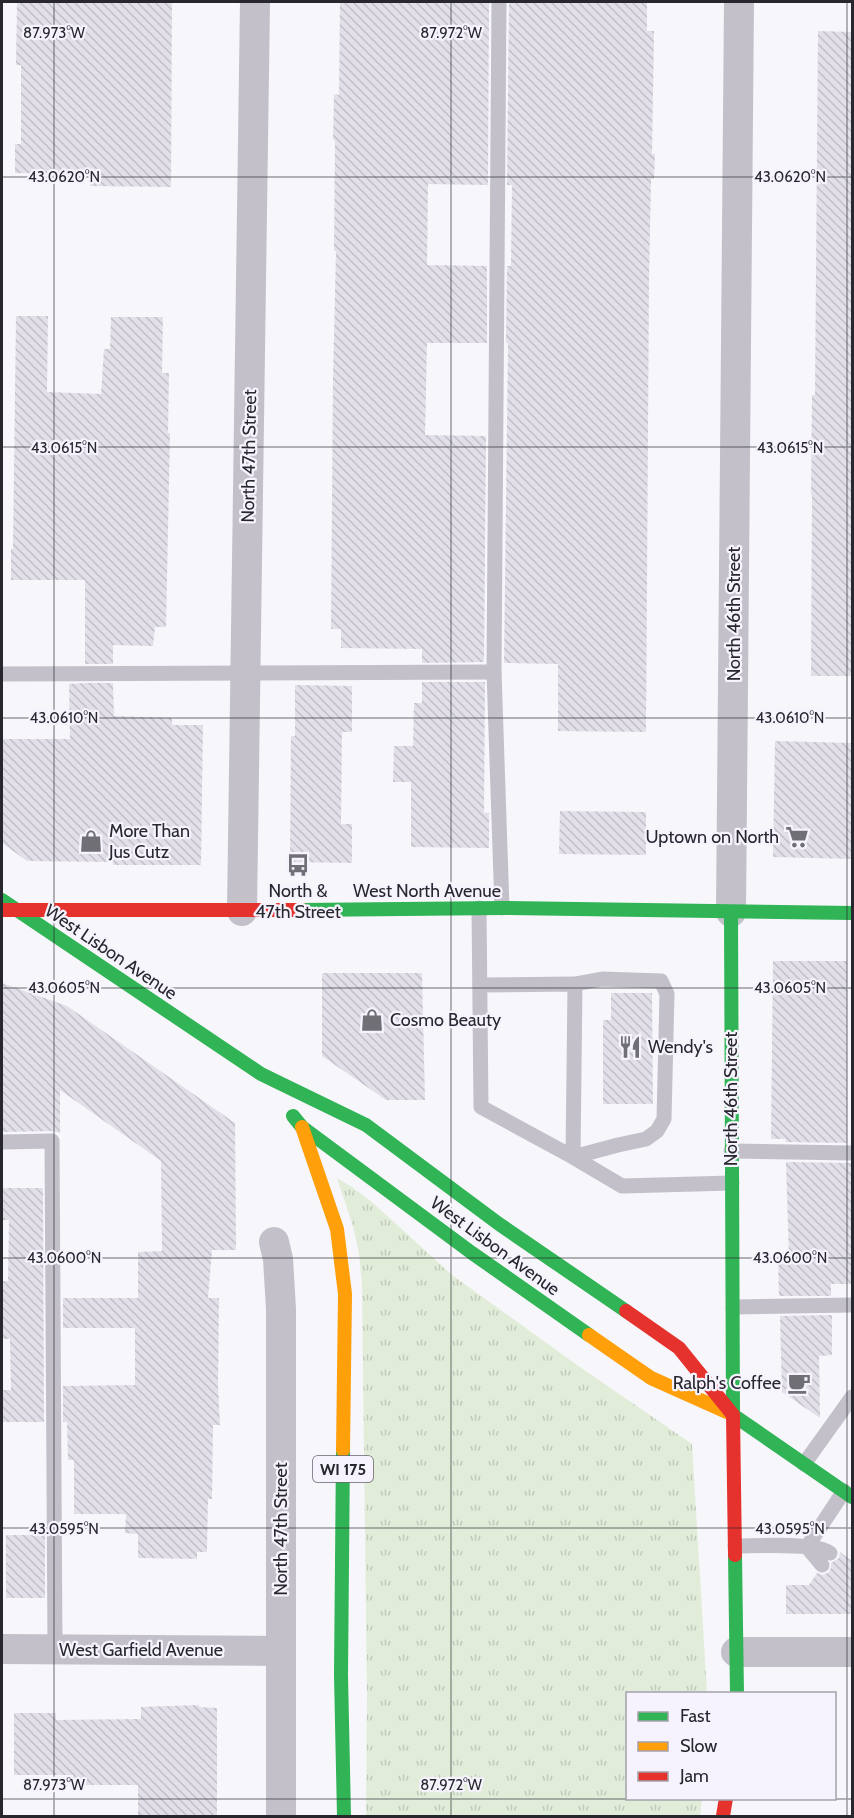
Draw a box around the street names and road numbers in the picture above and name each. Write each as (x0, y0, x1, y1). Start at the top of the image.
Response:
street label: North 47th Street (237, 389, 261, 523)
street label: North 46th Street (723, 547, 745, 681)
street label: West North Avenue (353, 880, 501, 902)
street label: West Lisbon Avenue (41, 900, 181, 1004)
street label: North 46th Street (720, 1032, 742, 1166)
street label: West Lisbon Avenue (426, 1192, 564, 1300)
road number: WI 175 (313, 1456, 373, 1482)
street label: North 47th Street (270, 1462, 292, 1596)
street label: West Garfield Avenue (59, 1639, 223, 1661)

